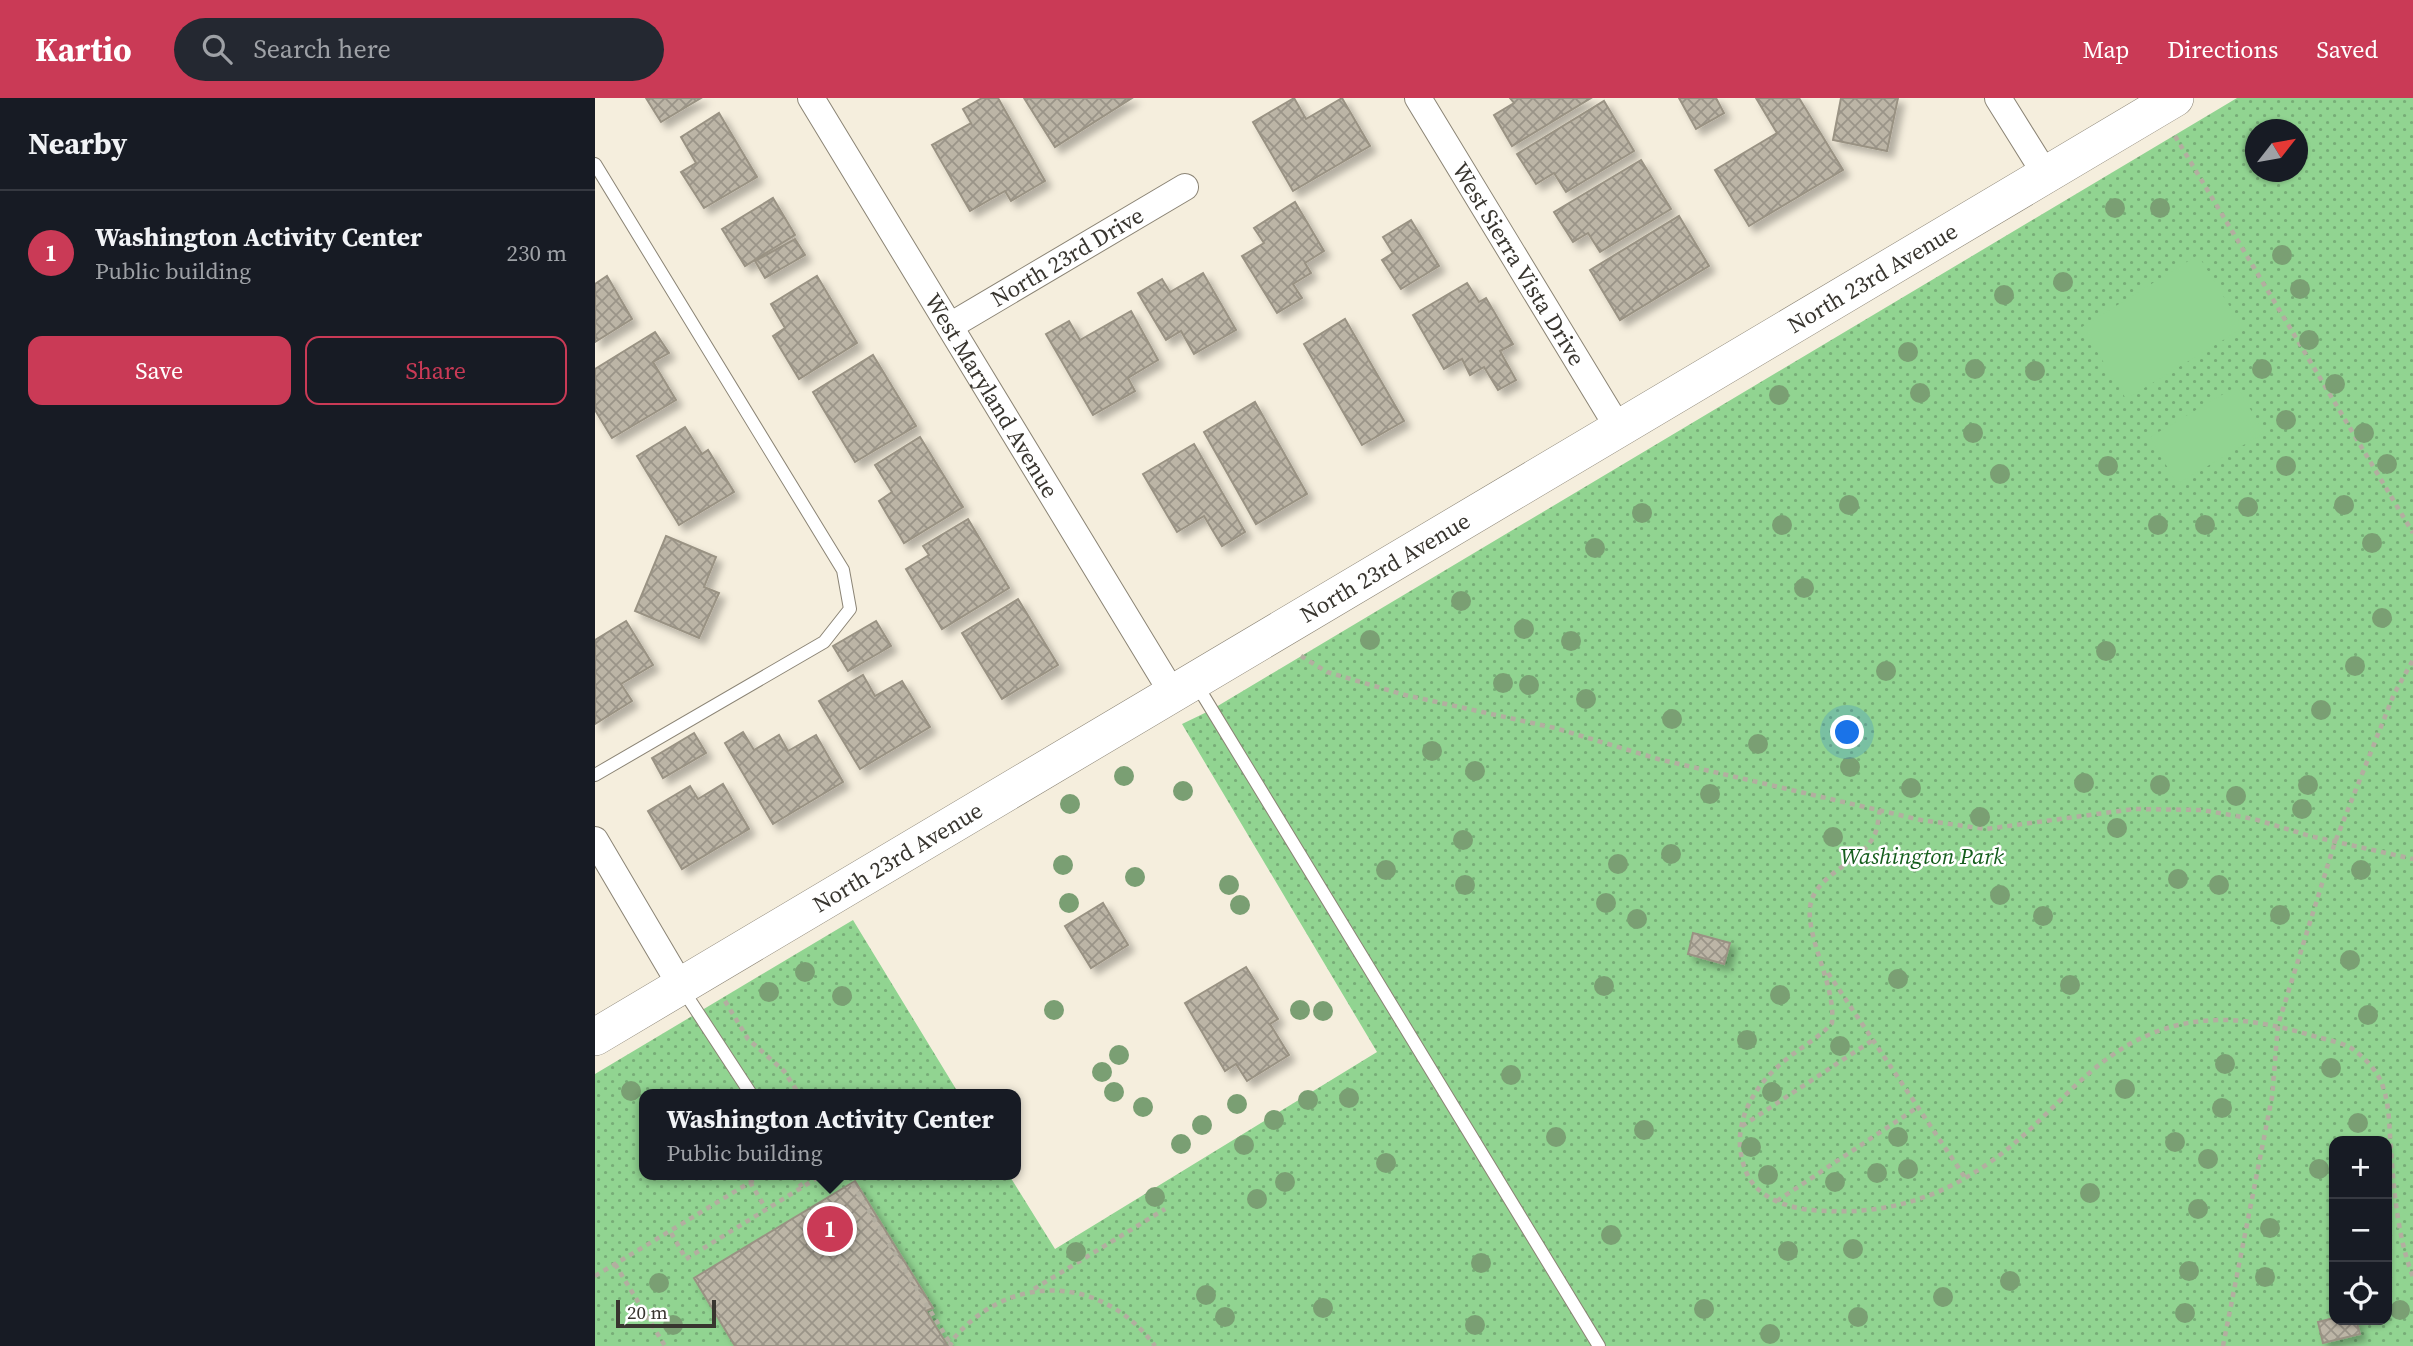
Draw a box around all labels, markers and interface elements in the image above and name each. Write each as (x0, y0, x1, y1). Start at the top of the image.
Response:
search box (174, 18, 664, 81)
text: Kartio (35, 27, 132, 72)
icon: search (198, 30, 236, 68)
text: Search here (254, 31, 391, 67)
text: Map (2082, 33, 2129, 66)
text: Directions (2167, 33, 2278, 66)
text: Saved (2316, 33, 2378, 66)
north arrow (2245, 119, 2308, 182)
text: Nearby (28, 123, 127, 164)
street label: West Sierra Vista Drive (1445, 156, 1593, 372)
street label: North 23rd Drive (985, 199, 1149, 314)
street label: North 23rd Avenue (1781, 215, 1963, 341)
text: Washington Activity Center (95, 219, 422, 255)
text: 1 (45, 237, 57, 269)
text: 230 m (506, 237, 567, 269)
text: Public building (95, 255, 251, 287)
street label: West Maryland Avenue (917, 287, 1066, 504)
button: Save (28, 336, 291, 405)
button: Share (305, 336, 567, 405)
street label: North 23rd Avenue (1294, 505, 1476, 630)
your location (1830, 715, 1864, 749)
street label: North 23rd Avenue (807, 794, 989, 920)
park label: Washington Park (1840, 840, 2004, 872)
popup (639, 1089, 1021, 1180)
text: Washington Activity Center (666, 1101, 994, 1137)
map controls (2329, 1136, 2392, 1325)
button: + (2329, 1136, 2392, 1199)
text: Public building (666, 1137, 823, 1169)
button: − (2329, 1199, 2392, 1262)
pin: 1 (807, 1203, 853, 1255)
button: locate (2329, 1262, 2392, 1325)
scale bar (616, 1297, 716, 1329)
text: 20 m (627, 1299, 668, 1325)

